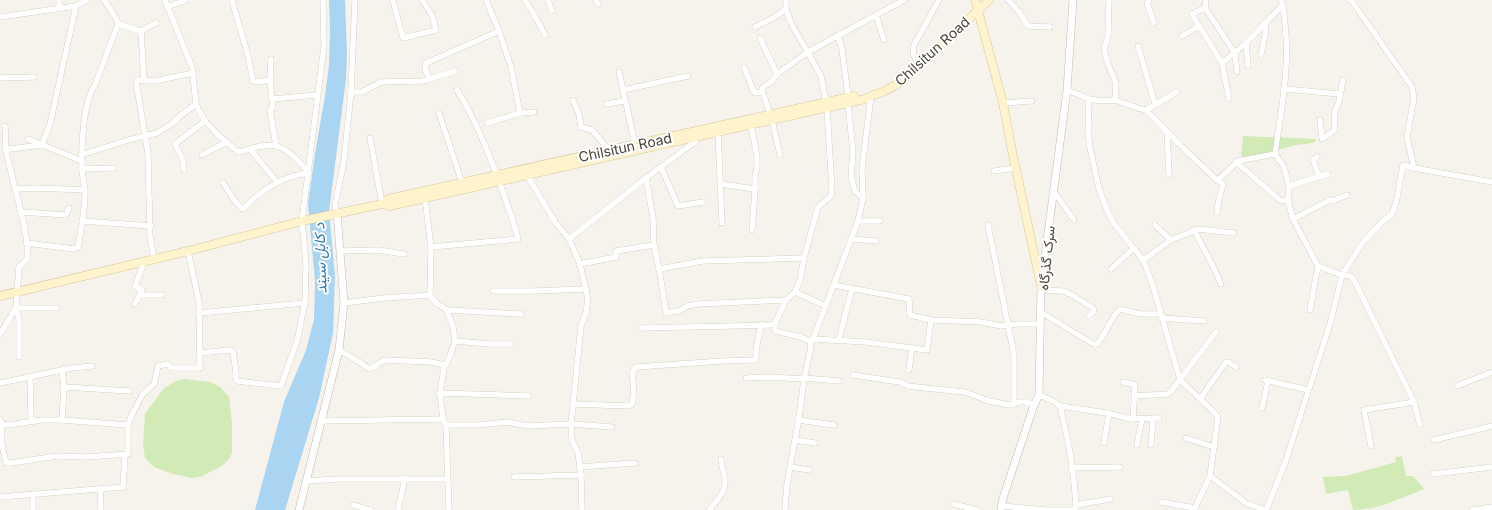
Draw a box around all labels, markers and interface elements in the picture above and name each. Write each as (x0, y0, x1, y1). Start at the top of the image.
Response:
street label: Chilsitun Road (891, 13, 973, 89)
street label: Chilsitun Road (577, 129, 673, 165)
water label: د کابل سيند (309, 221, 331, 294)
street label: سرک گذرگاه (1034, 225, 1059, 291)

